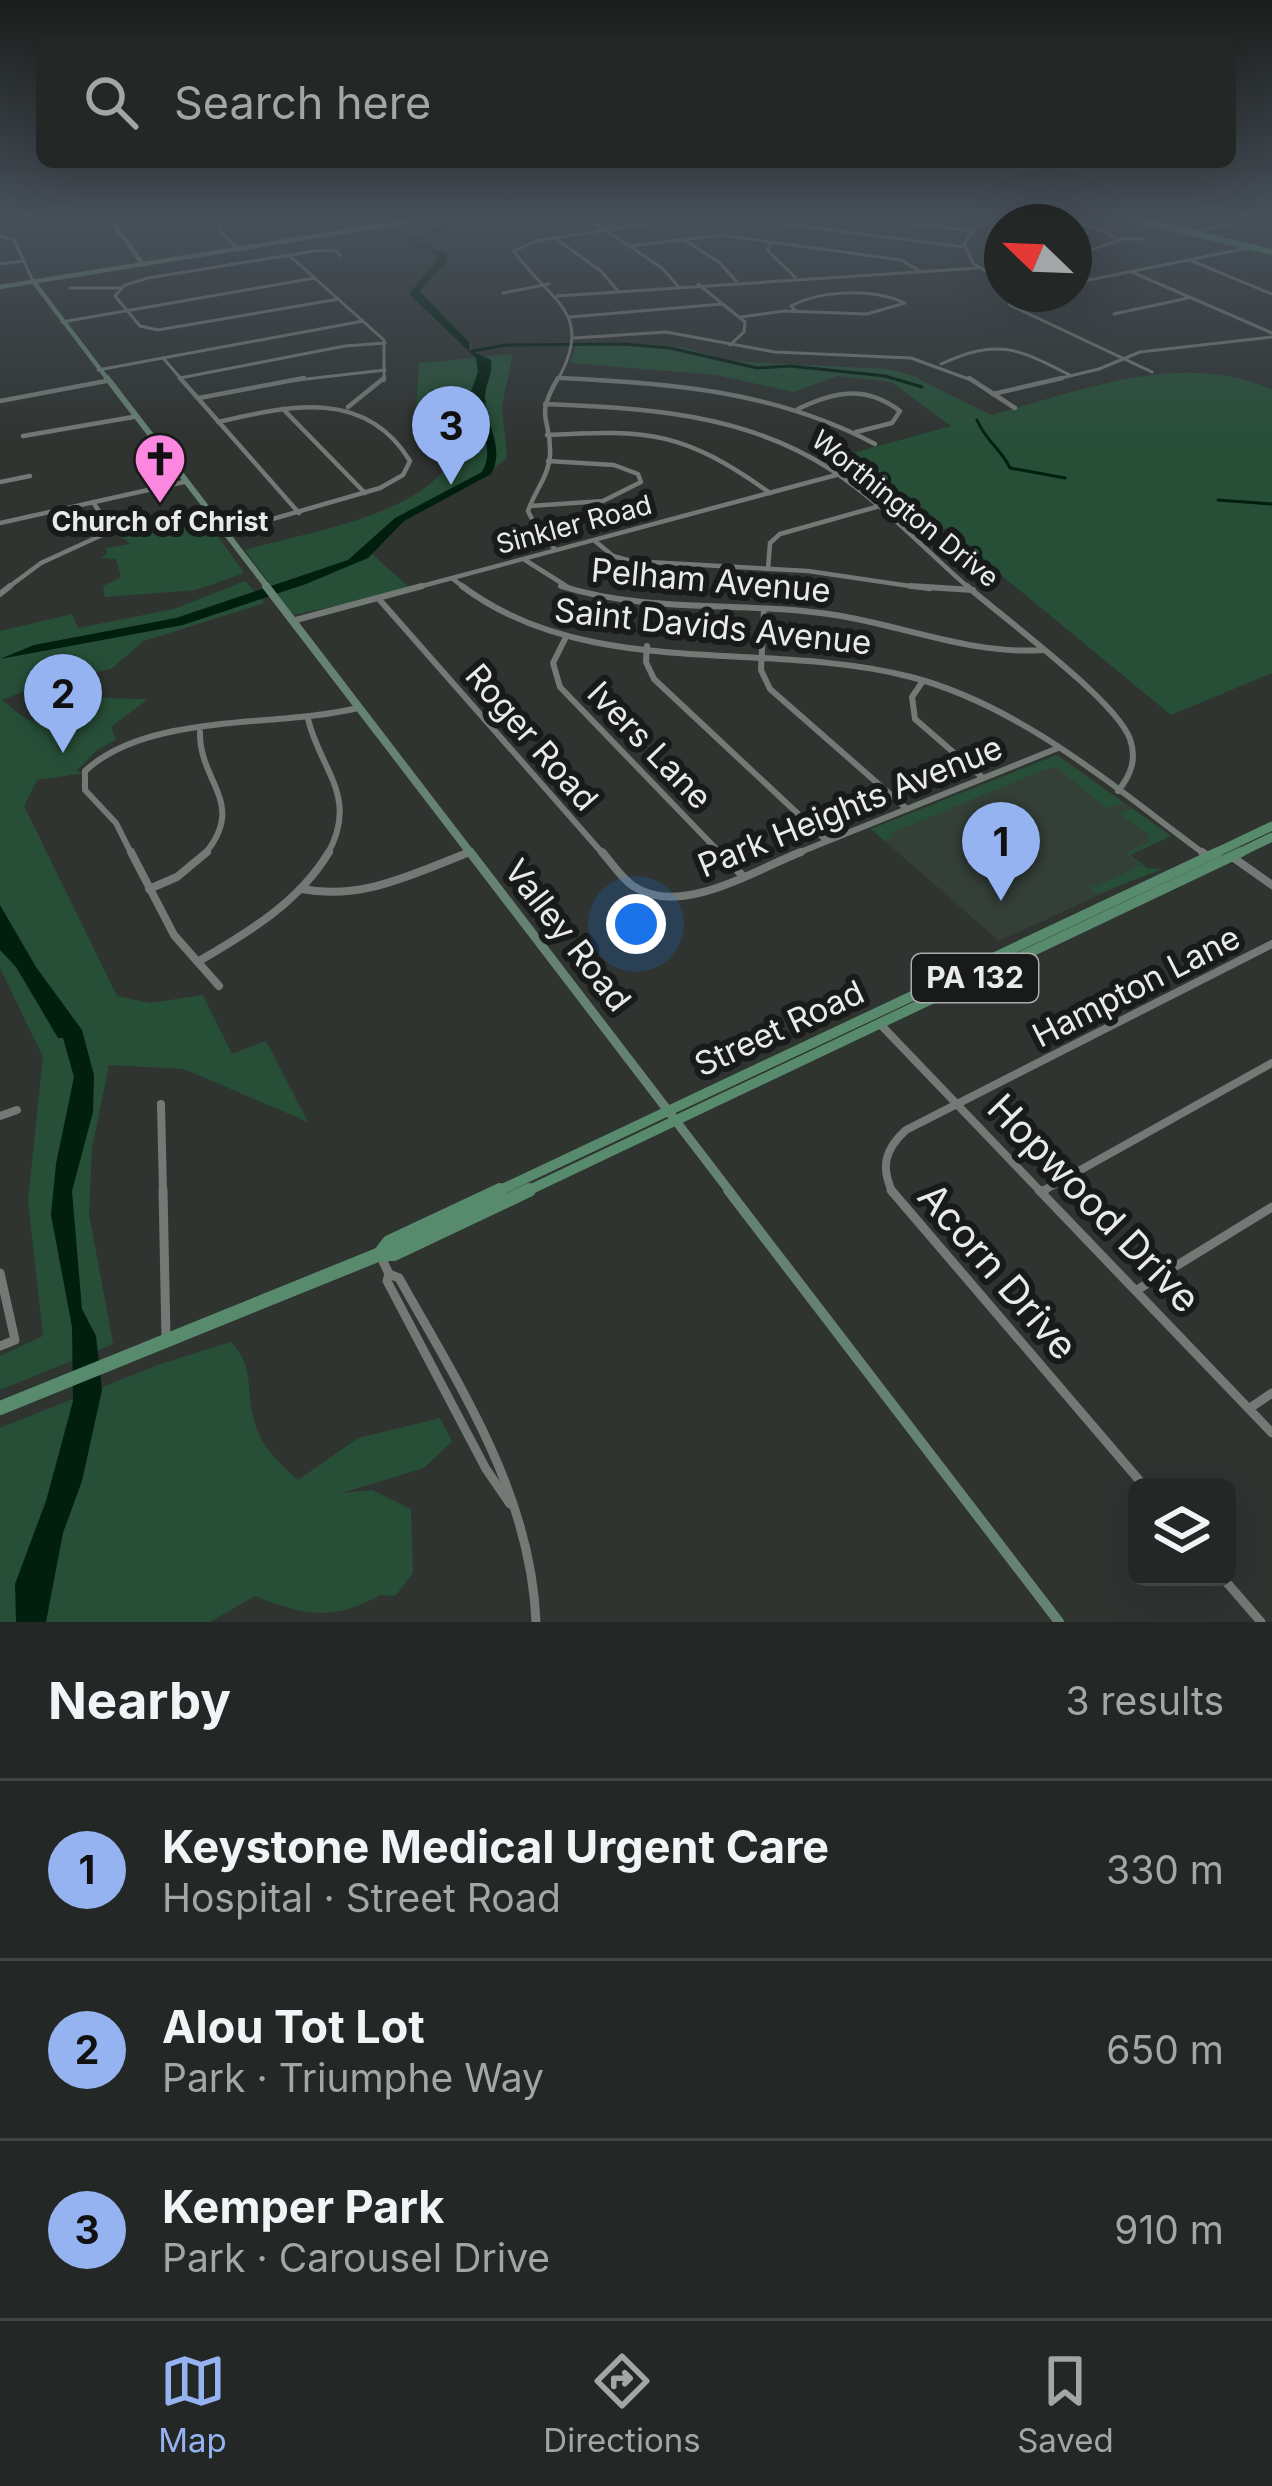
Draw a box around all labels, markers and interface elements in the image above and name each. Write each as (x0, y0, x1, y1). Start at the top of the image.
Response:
search box (36, 36, 1236, 168)
icon: search (78, 69, 144, 135)
text: Search here (174, 75, 431, 130)
north arrow (984, 204, 1092, 312)
pin: 3 (412, 386, 490, 485)
street label: Worthington Drive (805, 423, 1006, 594)
church icon: Church of Christ (132, 431, 188, 505)
street label: Sinkler Road (492, 488, 655, 561)
place label: Church of Christ (51, 505, 269, 538)
street label: Pelham Avenue (590, 550, 832, 610)
street label: Saint Davids Avenue (553, 589, 873, 663)
pin: 2 (24, 654, 102, 753)
street label: Roger Road (457, 655, 607, 819)
street label: Ivers Lane (580, 673, 720, 817)
street label: Park Heights Avenue (692, 727, 1008, 885)
pin: 1 (962, 802, 1040, 901)
street label: Valley Road (496, 851, 640, 1019)
your location (606, 894, 666, 954)
street label: Hampton Lane (1026, 917, 1246, 1055)
road number: PA 132 (912, 954, 1038, 1002)
street label: Street Road (688, 971, 870, 1085)
street label: Hopwood Drive (978, 1084, 1210, 1322)
street label: Acorn Drive (909, 1173, 1088, 1369)
map controls (1128, 1478, 1236, 1586)
button: layers (1128, 1478, 1236, 1586)
text: Nearby (48, 1670, 231, 1731)
text: 3 results (1066, 1677, 1224, 1724)
text: Keystone Medical Urgent Care (162, 1819, 829, 1874)
text: 1 (79, 1846, 95, 1893)
text: 330 m (1106, 1846, 1224, 1893)
text: Hospital · Street Road (162, 1874, 561, 1921)
text: Alou Tot Lot (162, 1999, 425, 2054)
text: 2 (75, 2026, 99, 2073)
text: 650 m (1106, 2026, 1224, 2073)
text: Park · Triumphe Way (162, 2054, 544, 2101)
text: Kemper Park (162, 2179, 444, 2234)
text: 3 (74, 2206, 100, 2253)
text: 910 m (1114, 2206, 1224, 2253)
text: Park · Carousel Drive (162, 2234, 550, 2281)
tab: Map (158, 2348, 227, 2460)
tab: Directions (543, 2348, 701, 2460)
tab: Saved (1017, 2348, 1114, 2460)

